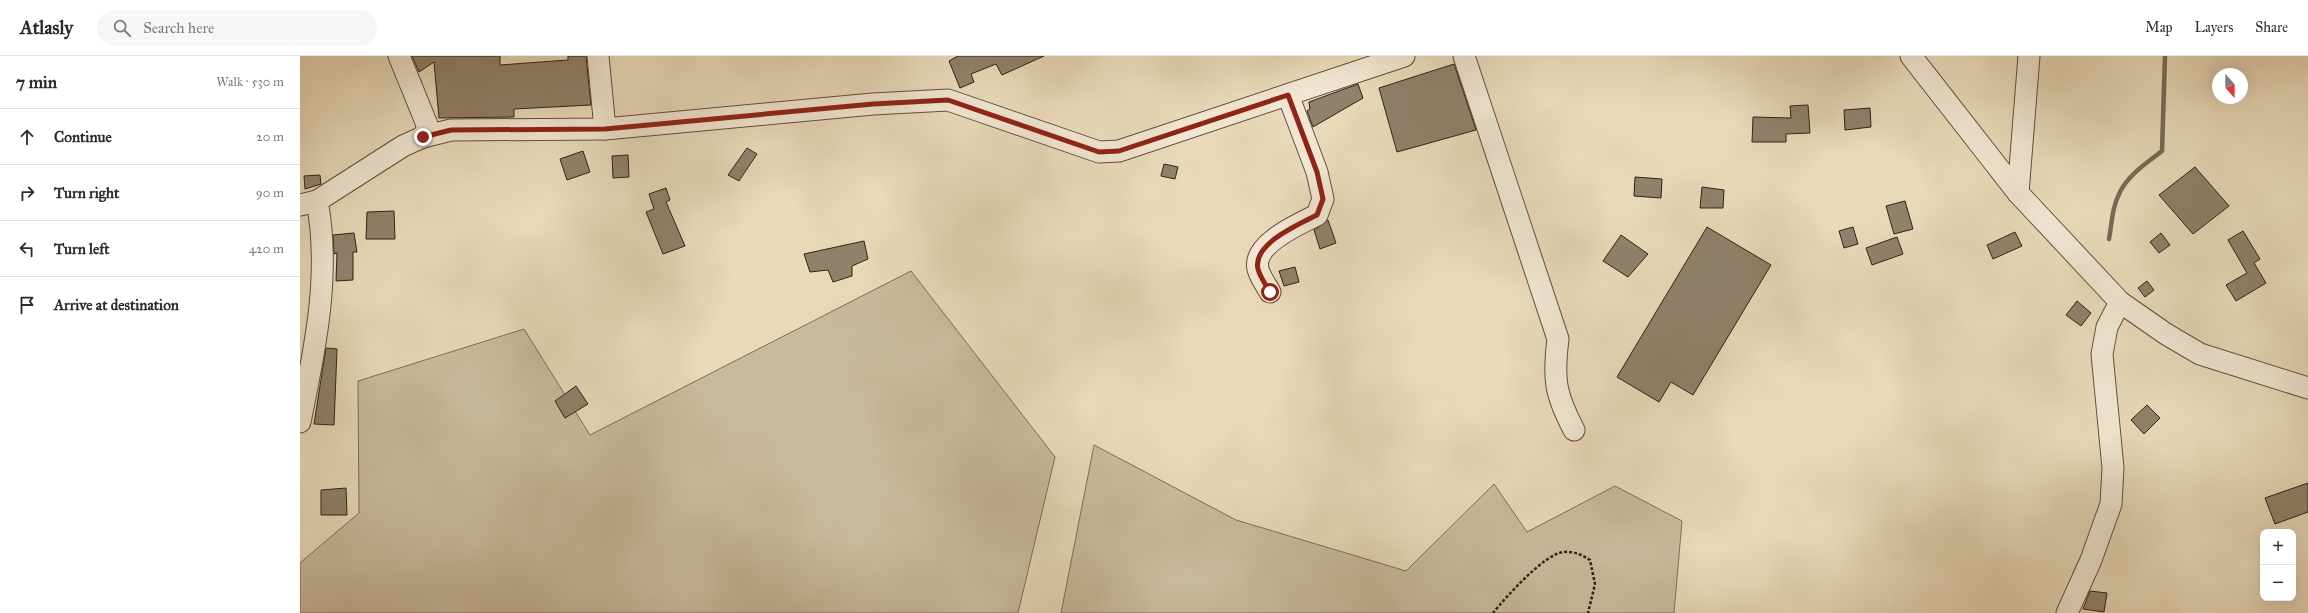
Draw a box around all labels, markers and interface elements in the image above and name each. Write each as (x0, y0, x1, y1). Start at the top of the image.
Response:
search box (97, 10, 377, 46)
text: Atlasly (20, 16, 73, 39)
icon: search (111, 17, 133, 39)
text: Search here (143, 19, 214, 37)
text: Map (2145, 19, 2173, 36)
text: Layers (2195, 19, 2233, 36)
text: Share (2255, 19, 2288, 36)
north arrow (2212, 68, 2248, 104)
text: 7 min (16, 72, 57, 93)
text: Walk · 530 m (216, 74, 284, 90)
icon: ahead (16, 126, 38, 148)
text: Continue (54, 128, 112, 146)
route end (414, 128, 432, 146)
text: 20 m (256, 129, 284, 145)
icon: right (16, 182, 38, 204)
text: Turn right (54, 184, 119, 202)
text: 90 m (256, 185, 284, 201)
icon: left (16, 238, 38, 260)
text: Turn left (54, 240, 110, 258)
text: 420 m (249, 241, 284, 257)
route start (1261, 283, 1279, 301)
icon: arrive (16, 294, 38, 316)
text: Arrive at destination (54, 296, 179, 314)
map controls (2260, 529, 2296, 601)
button: + (2260, 529, 2296, 565)
button: − (2260, 565, 2296, 601)

